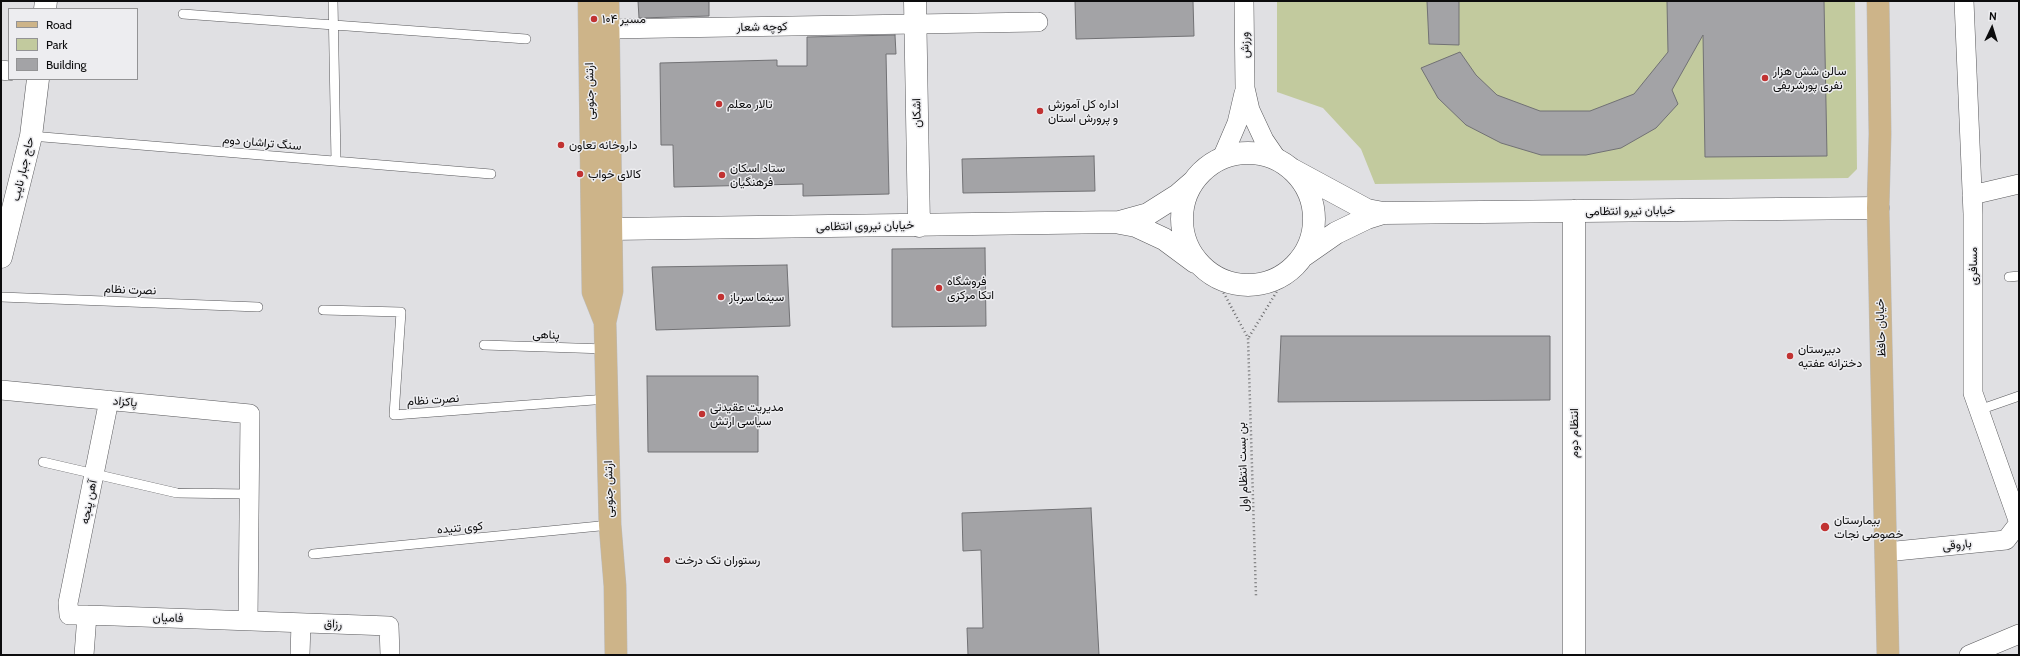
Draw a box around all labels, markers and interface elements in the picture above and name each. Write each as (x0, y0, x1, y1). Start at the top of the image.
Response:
legend (8, 8, 138, 80)
north arrow (1972, 8, 2012, 48)
text: N (1988, 9, 1997, 23)
place label: مسیر ۱۰۴ (602, 12, 646, 26)
marker: مسیر ۱۰۴ (589, 14, 599, 24)
text: Road (46, 17, 72, 32)
street label: کوچه شعار (736, 19, 788, 35)
street label: ورزش (1238, 32, 1252, 58)
text: Park (46, 37, 68, 52)
text: Building (46, 57, 87, 72)
street label: ارتش جنوبی (582, 62, 598, 120)
place label: سالن شش هزار نفری پورشریفی (1773, 64, 1846, 92)
marker: سالن شش هزار نفری پورشریفی (1760, 73, 1770, 83)
place label: تالار معلم (727, 97, 772, 111)
place label: اداره کل آموزش و پرورش استان (1048, 97, 1119, 125)
street label: اشکان (910, 98, 924, 128)
marker: تالار معلم (714, 99, 724, 109)
marker: اداره کل آموزش و پرورش استان (1035, 106, 1045, 116)
street label: سنگ تراشان دوم (222, 132, 302, 154)
street label: حاج جبار نایب (9, 135, 37, 203)
place label: داروخانه تعاون (569, 138, 637, 152)
marker: داروخانه تعاون (556, 140, 566, 150)
place label: ستاد اسکان فرهنگیان (730, 161, 785, 189)
place label: کالای خواب (588, 167, 641, 181)
marker: کالای خواب (575, 169, 585, 179)
marker: ستاد اسکان فرهنگیان (717, 170, 727, 180)
street label: خیابان نیرو انتظامی (1585, 203, 1675, 219)
street label: خیابان نیروی انتظامی (816, 218, 914, 234)
street label: مسافری (1966, 247, 1980, 285)
place label: فروشگاه اتکا مرکزی (947, 274, 994, 302)
street label: نصرت نظام (104, 282, 156, 298)
marker: فروشگاه اتکا مرکزی (934, 283, 944, 293)
place label: سینما سرباز (729, 290, 784, 304)
marker: سینما سرباز (716, 292, 726, 302)
street label: خیابان حافظ (1873, 298, 1889, 358)
street label: پناهی (532, 327, 560, 343)
place label: دبیرستان دخترانه عفتیه (1798, 342, 1862, 370)
marker: دبیرستان دخترانه عفتیه (1785, 351, 1795, 361)
street label: نصرت نظام (406, 391, 460, 409)
street label: پاکزاد (112, 394, 138, 410)
place label: مدیریت عقیدتی سیاسی ارتش (710, 400, 784, 428)
street label: انتظام دوم (1567, 408, 1581, 458)
marker: مدیریت عقیدتی سیاسی ارتش (697, 409, 707, 419)
street label: بن بست انتظام اول (1234, 422, 1252, 512)
street label: ارتش جنوبی (601, 460, 617, 518)
street label: آهن پنجه (78, 479, 100, 525)
place label: بیمارستان خصوصی نجات (1834, 513, 1903, 541)
street label: کوی تنیده (436, 519, 484, 537)
marker: بیمارستان خصوصی نجات (1819, 521, 1831, 533)
street label: باروقی (1942, 536, 1972, 554)
place label: رستوران تک درخت (675, 553, 760, 567)
marker: رستوران تک درخت (662, 555, 672, 565)
street label: فامیان (152, 610, 184, 626)
street label: رزاق (324, 616, 342, 632)

